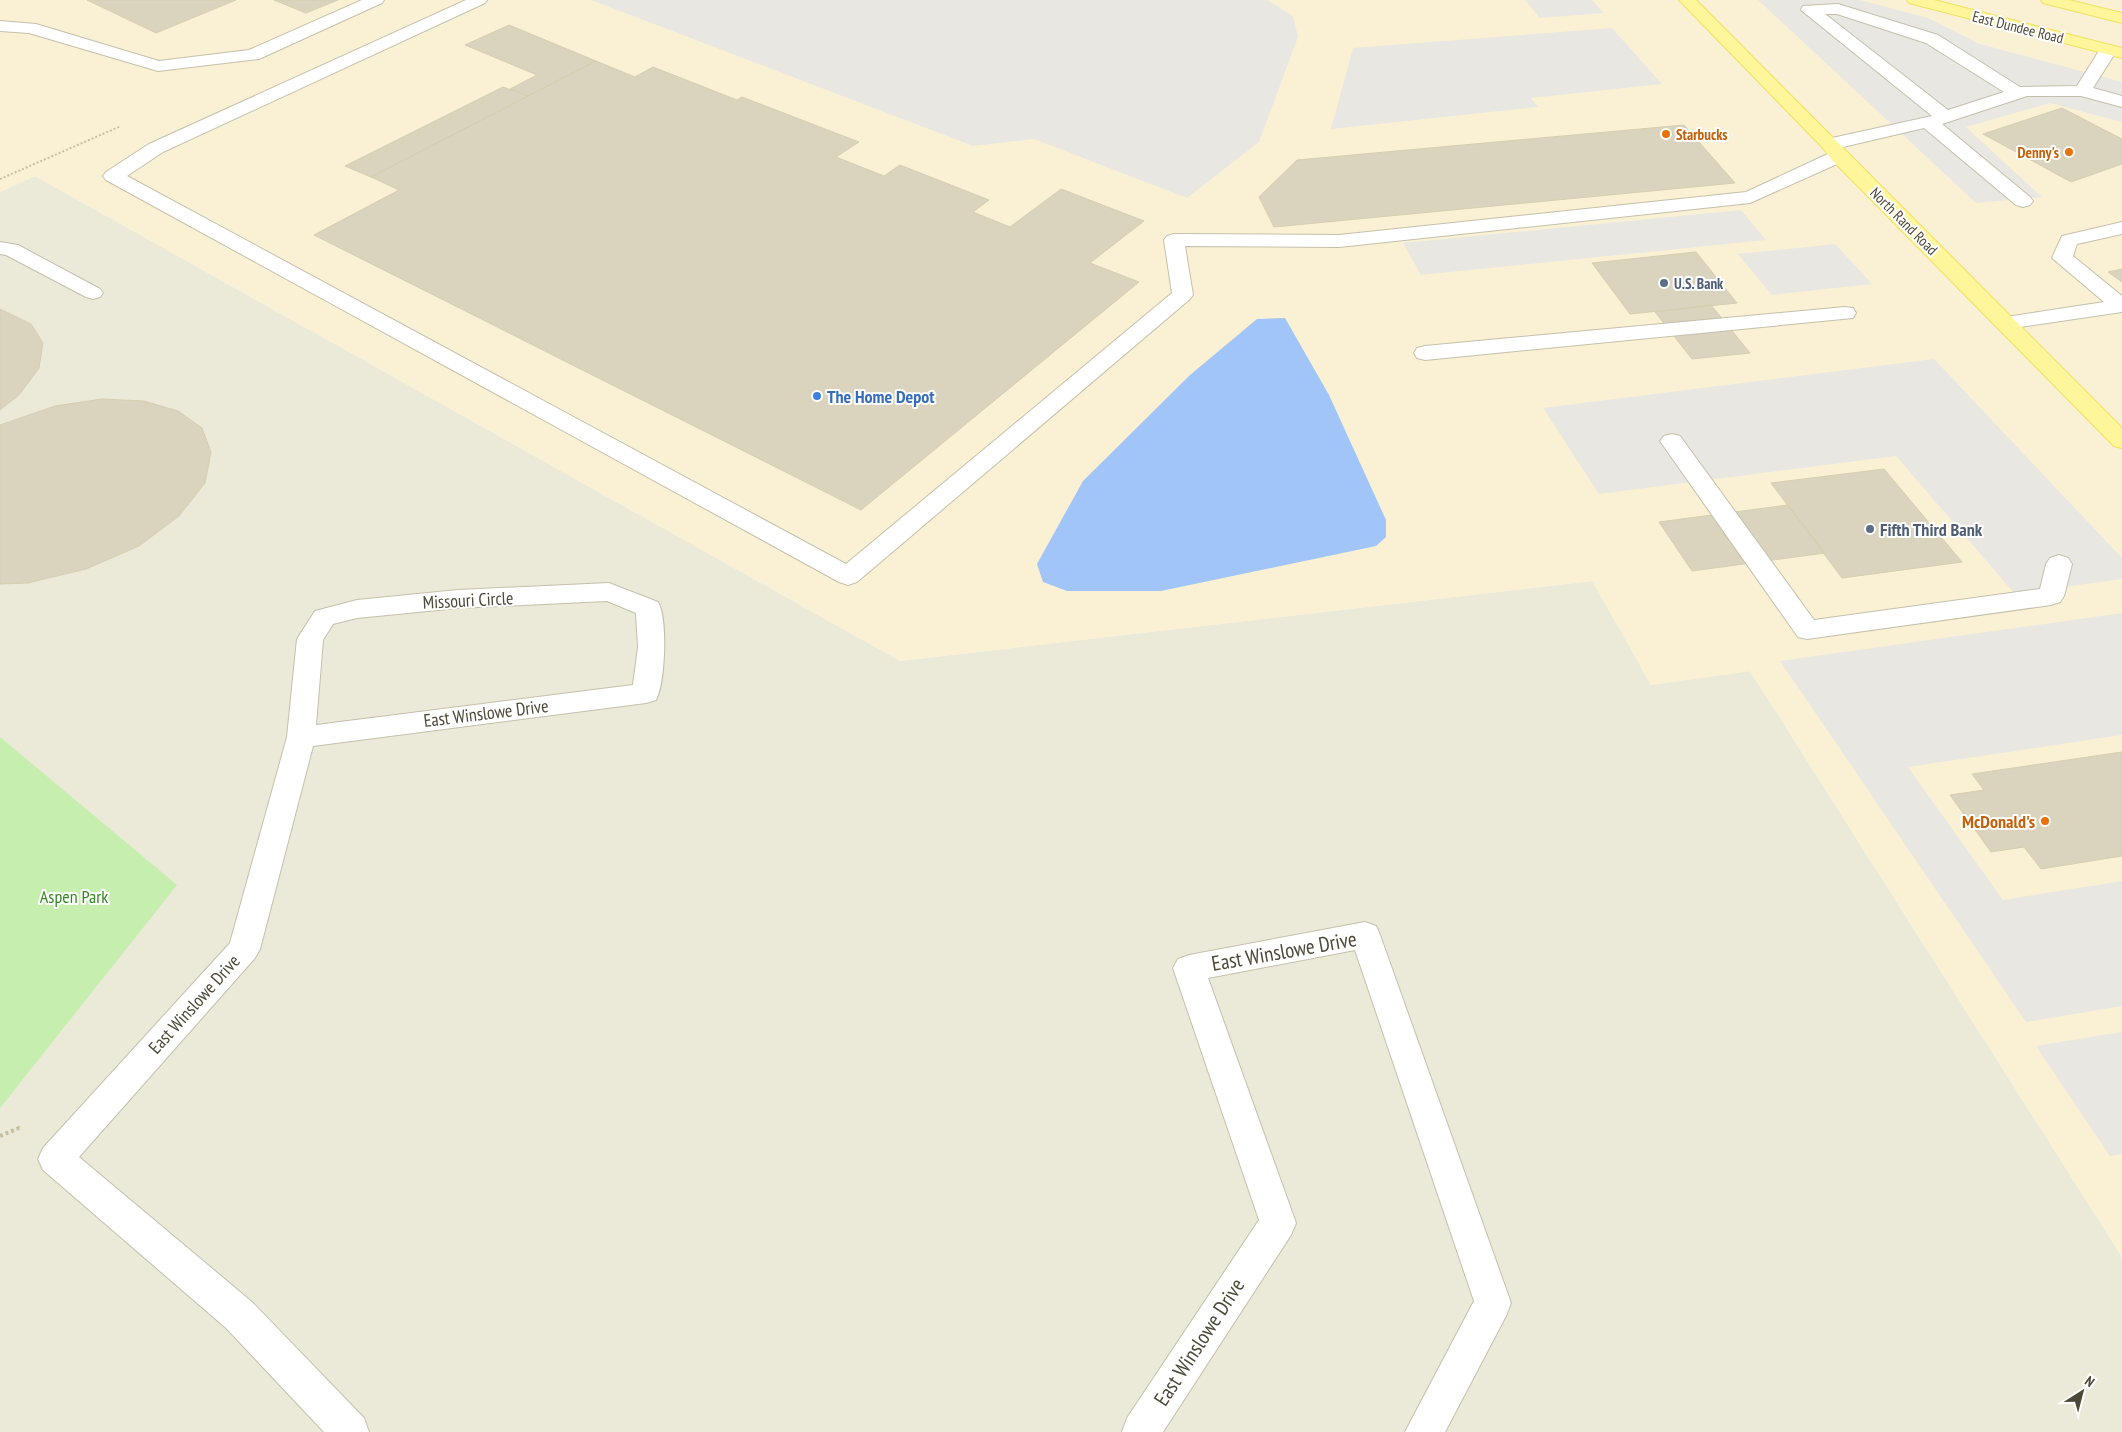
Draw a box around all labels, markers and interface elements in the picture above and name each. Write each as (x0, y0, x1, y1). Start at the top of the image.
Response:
street label: East Dundee Road (1970, 6, 2066, 48)
place label: Starbucks (1676, 125, 1728, 144)
marker: Starbucks (1660, 128, 1672, 140)
place label: Denny's (2018, 143, 2059, 162)
marker: Denny's (2063, 146, 2075, 158)
street label: North Rand Road (1866, 183, 1942, 259)
place label: U.S. Bank (1674, 274, 1724, 293)
marker: U.S. Bank (1658, 277, 1670, 289)
place label: The Home Depot (827, 385, 935, 408)
marker: The Home Depot (811, 390, 823, 402)
place label: Fifth Third Bank (1880, 518, 1983, 541)
marker: Fifth Third Bank (1864, 523, 1876, 535)
street label: Missouri Circle (422, 586, 514, 614)
street label: East Winslowe Drive (422, 694, 550, 732)
place label: McDonald's (1962, 810, 2035, 833)
marker: McDonald's (2039, 815, 2051, 827)
park label: Aspen Park (40, 885, 108, 908)
street label: East Winslowe Drive (1209, 925, 1359, 977)
street label: East Winslowe Drive (143, 950, 245, 1058)
street label: East Winslowe Drive (1148, 1273, 1250, 1411)
north arrow (2057, 1367, 2107, 1417)
text: N (2081, 1372, 2098, 1391)

